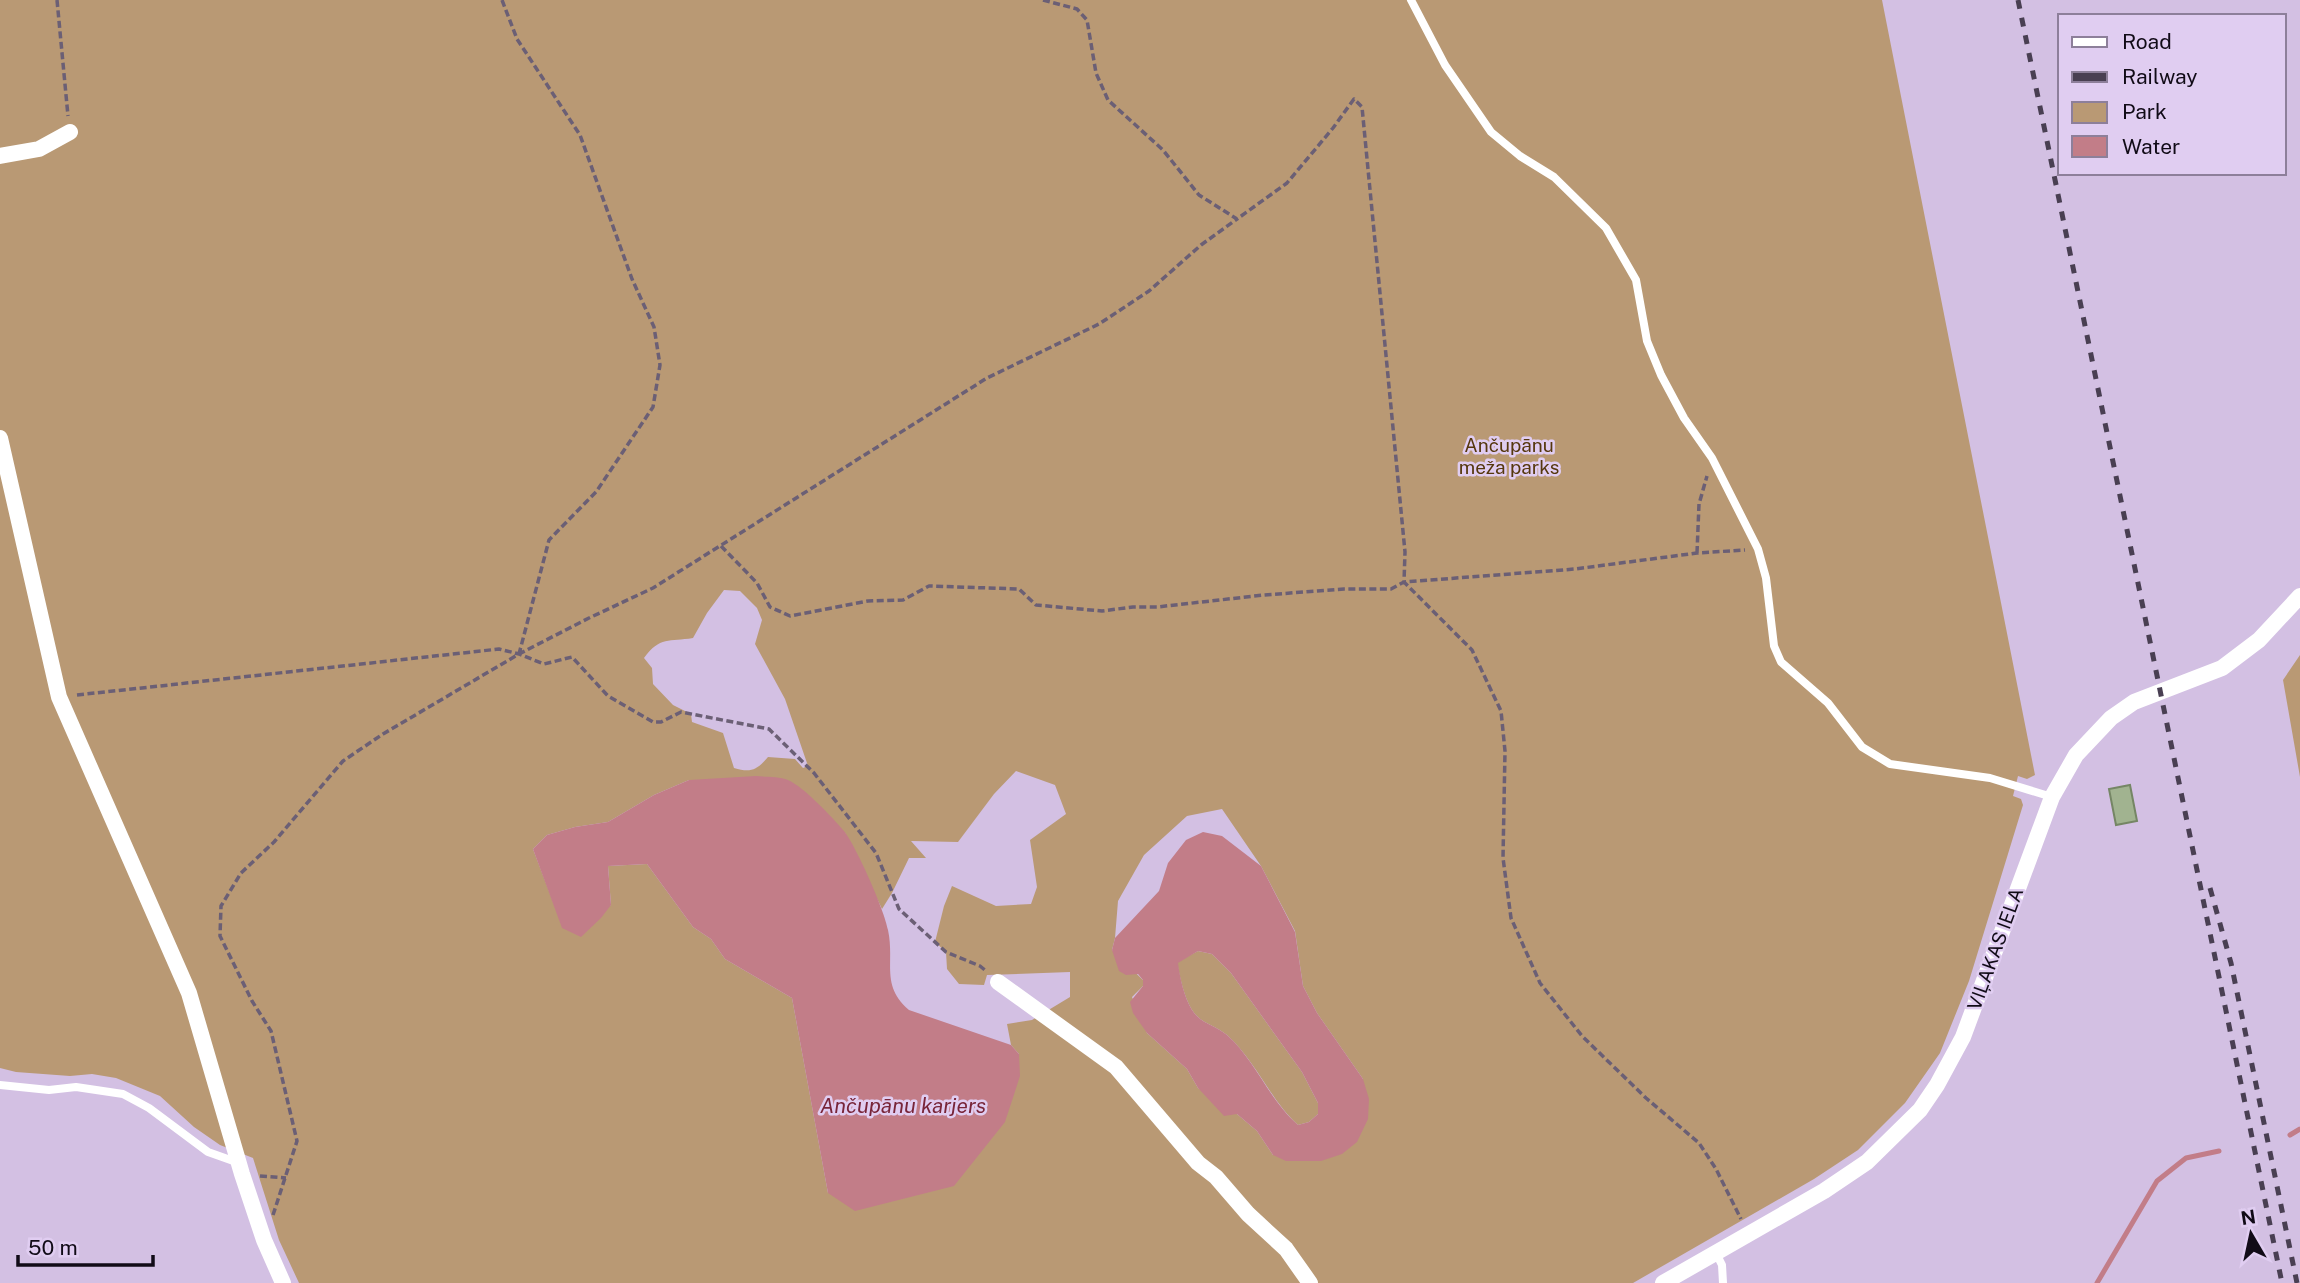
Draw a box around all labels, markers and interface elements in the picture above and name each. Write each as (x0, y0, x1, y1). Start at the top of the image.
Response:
legend (2058, 14, 2286, 175)
text: Road (2122, 29, 2172, 54)
text: Railway (2122, 64, 2198, 89)
text: Park (2122, 99, 2167, 124)
text: Water (2122, 134, 2180, 159)
park label: Ančupānu meža parks (1459, 434, 1559, 478)
street label: VIĻAKAS IELA (1963, 885, 2027, 1013)
water label: Ančupānu karjers (820, 1093, 986, 1118)
north arrow (2216, 1199, 2286, 1269)
text: N (2239, 1205, 2257, 1229)
scale bar (18, 1224, 152, 1268)
text: 50 m (28, 1235, 78, 1260)

